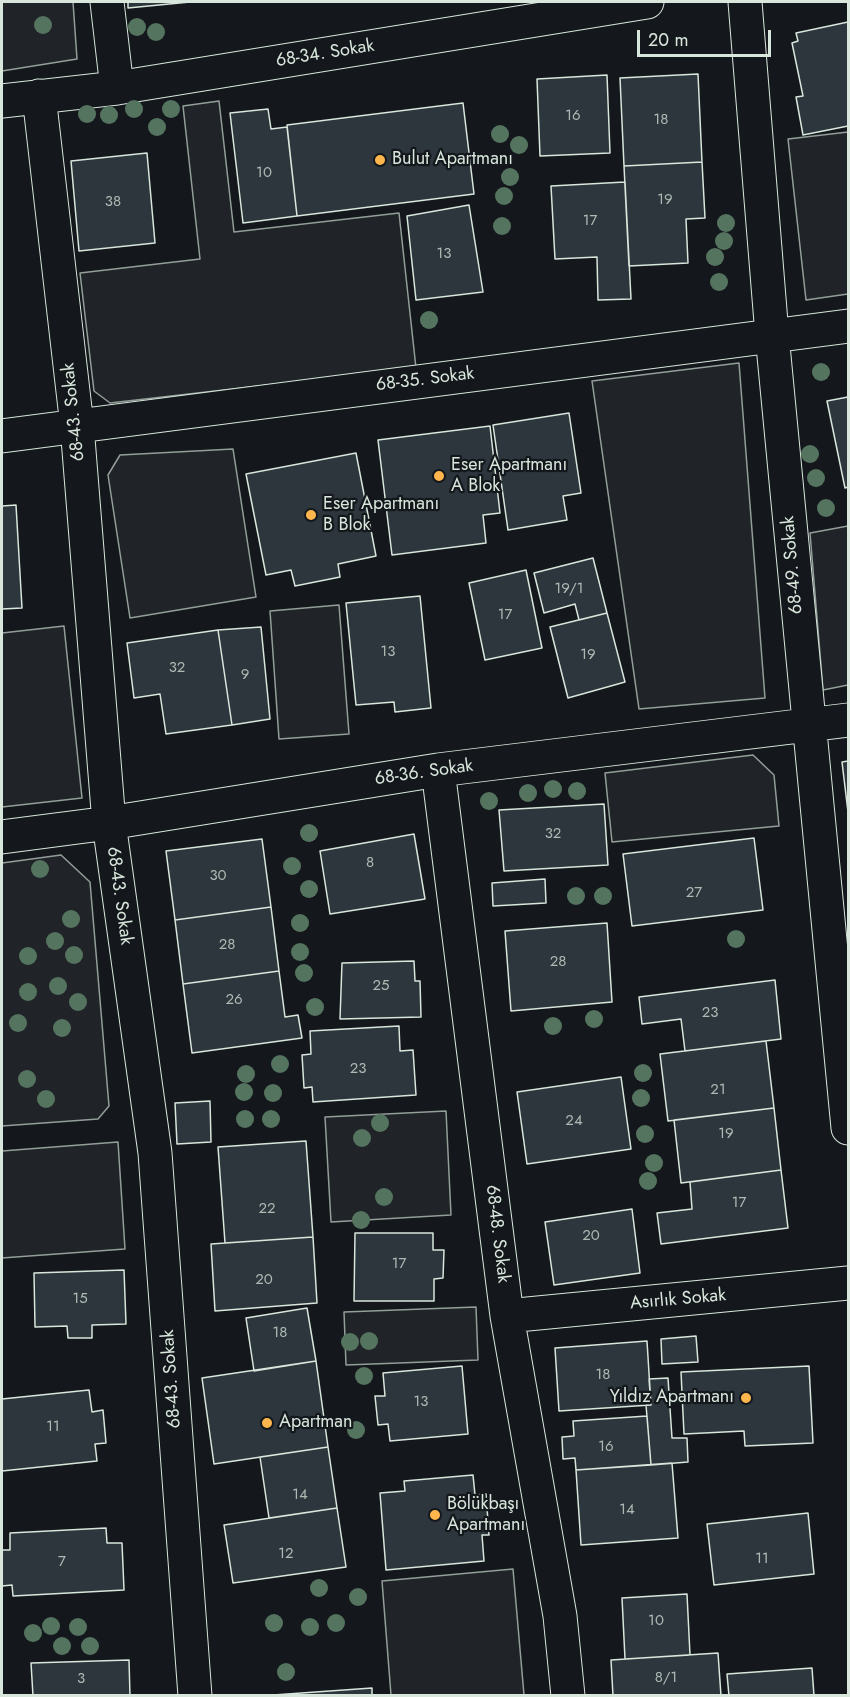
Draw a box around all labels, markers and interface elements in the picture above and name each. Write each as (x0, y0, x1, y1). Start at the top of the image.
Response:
scale bar (640, 18, 774, 56)
text: 20 m (648, 27, 688, 53)
street label: 68-34. Sokak (274, 36, 376, 72)
house number: 16 (565, 107, 581, 125)
house number: 18 (654, 111, 668, 129)
place label: Bulut Apartmanı (392, 149, 513, 171)
marker: Bulut Apartmanı (373, 153, 387, 167)
house number: 10 (256, 164, 272, 182)
house number: 19 (657, 191, 673, 209)
house number: 38 (105, 193, 121, 211)
house number: 17 (583, 212, 597, 230)
house number: 13 (437, 245, 451, 263)
street label: 68-43. Sokak (58, 362, 90, 462)
street label: 68-35. Sokak (375, 363, 475, 397)
place label: Eser Apartmanı A Blok (451, 455, 567, 498)
marker: Eser Apartmanı A Blok (432, 469, 446, 483)
place label: Eser Apartmanı B Blok (323, 494, 439, 536)
marker: Eser Apartmanı B Blok (304, 508, 318, 522)
street label: 68-49. Sokak (778, 515, 808, 615)
house number: 19/1 (555, 580, 583, 598)
house number: 17 (498, 606, 512, 624)
house number: 13 (381, 643, 395, 661)
house number: 19 (580, 646, 596, 664)
house number: 32 (169, 659, 185, 677)
house number: 9 (241, 666, 249, 684)
street label: 68-36. Sokak (373, 755, 475, 791)
house number: 32 (545, 825, 561, 843)
street label: 68-43. Sokak (101, 845, 137, 947)
house number: 8 (366, 854, 374, 872)
house number: 30 (209, 867, 227, 885)
house number: 27 (686, 884, 702, 902)
house number: 28 (219, 936, 235, 954)
house number: 28 (550, 953, 566, 971)
house number: 25 (373, 977, 389, 995)
house number: 26 (225, 991, 243, 1009)
house number: 23 (702, 1004, 718, 1022)
house number: 23 (350, 1060, 366, 1078)
house number: 21 (710, 1081, 726, 1099)
house number: 24 (565, 1112, 583, 1130)
house number: 19 (718, 1125, 734, 1143)
street label: 68-48. Sokak (480, 1184, 514, 1284)
house number: 17 (732, 1194, 746, 1212)
house number: 22 (258, 1200, 276, 1218)
house number: 20 (582, 1227, 600, 1245)
house number: 17 (392, 1255, 406, 1273)
house number: 20 (255, 1271, 273, 1289)
street label: Asırlık Sokak (629, 1285, 727, 1315)
house number: 15 (72, 1290, 88, 1308)
house number: 18 (273, 1324, 287, 1342)
street label: 68-43. Sokak (158, 1329, 186, 1429)
house number: 18 (596, 1366, 610, 1384)
place label: Yıldız Apartmanı (610, 1387, 734, 1409)
marker: Yıldız Apartmanı (739, 1391, 753, 1405)
house number: 13 (414, 1393, 428, 1411)
place label: Apartman (279, 1412, 352, 1434)
marker: Apartman (260, 1416, 274, 1430)
house number: 11 (46, 1418, 60, 1436)
house number: 16 (598, 1438, 614, 1456)
house number: 14 (292, 1486, 308, 1504)
place label: Bölükbaşı Apartmanı (447, 1494, 525, 1537)
house number: 14 (619, 1501, 635, 1519)
marker: Bölükbaşı Apartmanı (428, 1508, 442, 1522)
house number: 12 (278, 1545, 294, 1563)
house number: 11 (755, 1550, 769, 1568)
house number: 7 (58, 1553, 66, 1571)
house number: 10 (648, 1612, 664, 1630)
house number: 8/1 (655, 1669, 677, 1687)
house number: 3 (77, 1670, 85, 1688)

